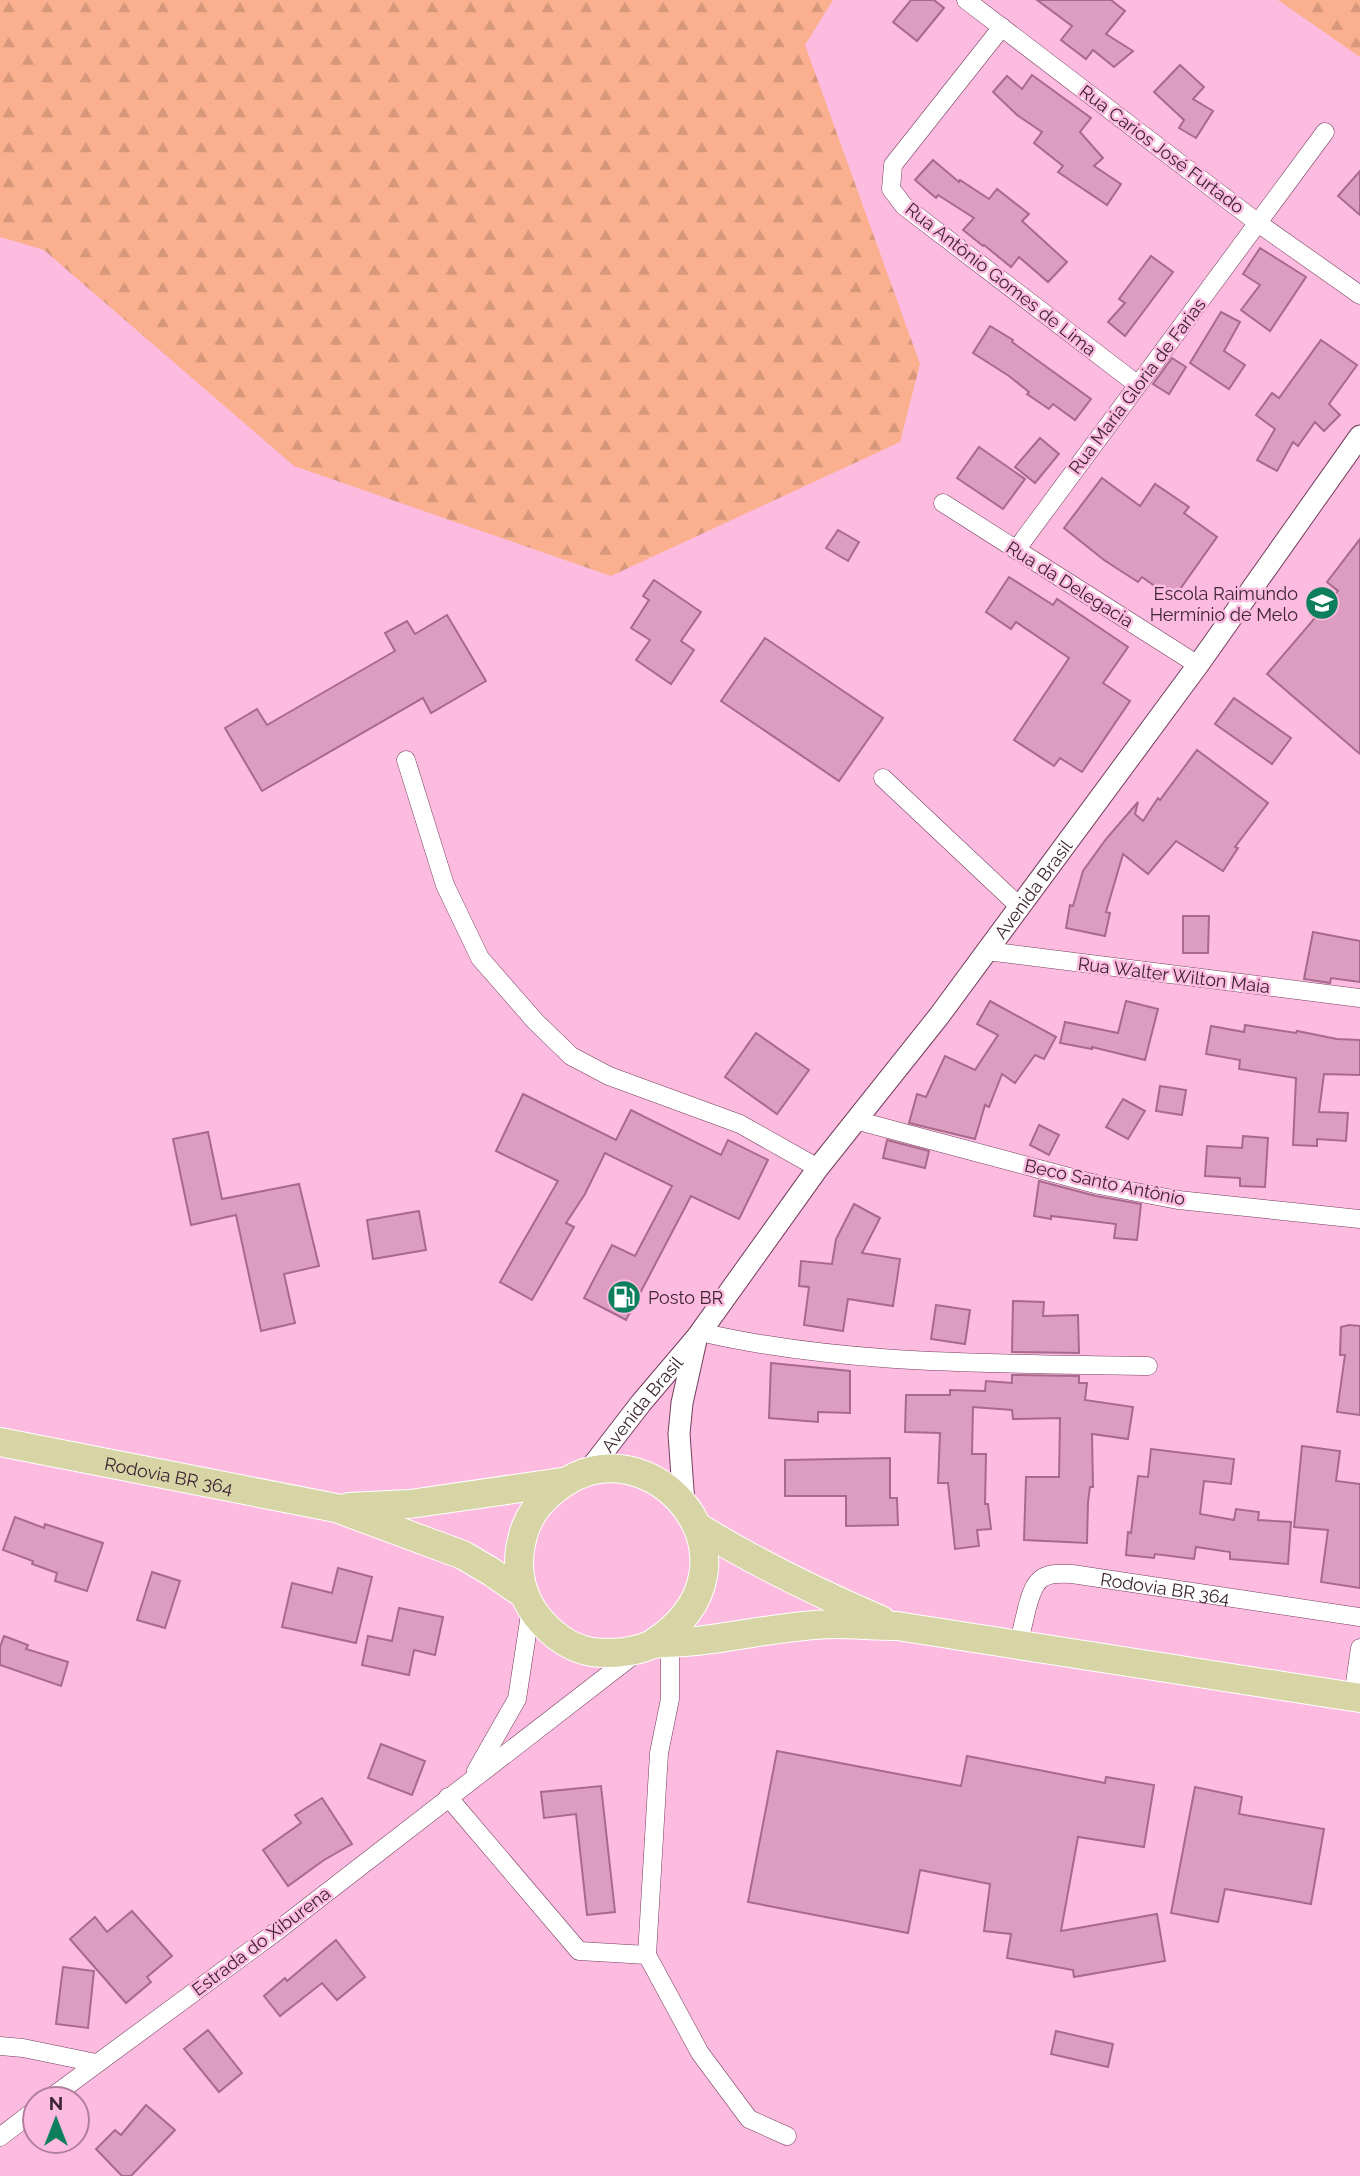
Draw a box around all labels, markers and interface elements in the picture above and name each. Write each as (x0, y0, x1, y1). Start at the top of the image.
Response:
street label: Rua Carios José Furtado (1076, 80, 1249, 218)
street label: Rua Antônio Gomes de Lima (901, 198, 1101, 360)
street label: Rua Maria Gloria de Farias (1064, 294, 1210, 478)
street label: Rua da Delegacia (1003, 536, 1137, 632)
place label: Escola Raimundo Hermínio de Melo (1150, 583, 1298, 625)
school or university icon: Escola Raimundo Hermínio de Melo (1303, 584, 1341, 622)
street label: Avenida Brasil (990, 836, 1076, 942)
street label: Rua Walter Wilton Maia (1077, 953, 1271, 997)
street label: Beco Santo Antônio (1023, 1155, 1188, 1209)
fuel station icon: Posto BR (605, 1278, 643, 1316)
place label: Posto BR (648, 1287, 724, 1308)
street label: Avenida Brasil (597, 1352, 687, 1456)
street label: Rodovia BR 364 (103, 1452, 235, 1498)
street label: Rodovia BR 364 (1099, 1568, 1231, 1608)
street label: Estrada do Xiburena (188, 1882, 334, 2000)
north arrow (21, 2085, 91, 2155)
text: N (49, 2092, 63, 2114)

